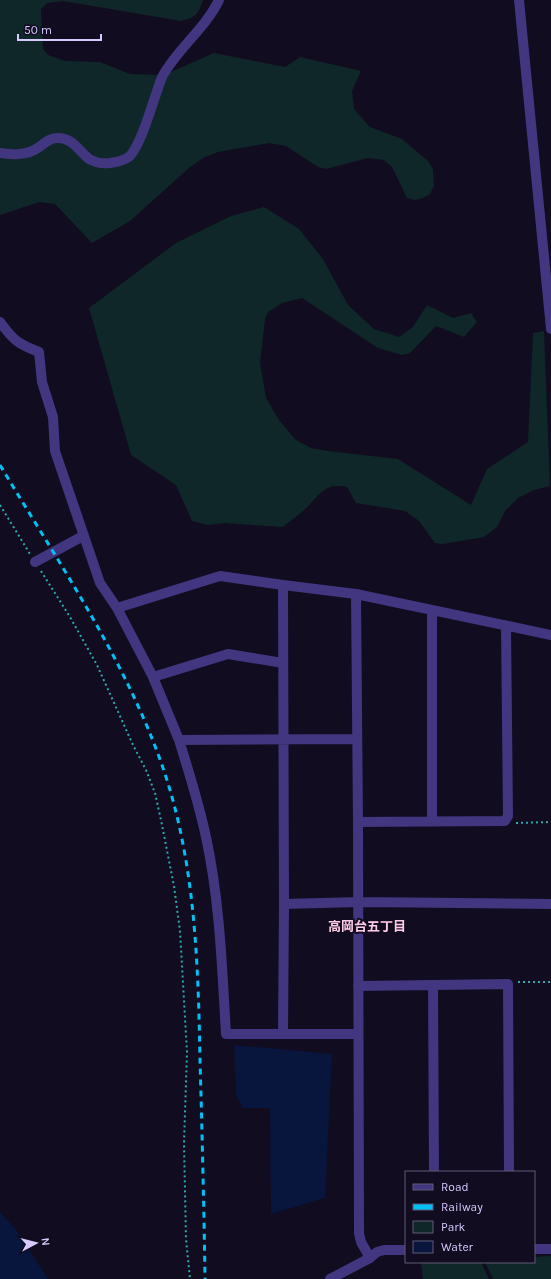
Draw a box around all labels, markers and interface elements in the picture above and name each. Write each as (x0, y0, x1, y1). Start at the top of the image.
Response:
scale bar (18, 16, 101, 42)
text: 50 m (24, 23, 52, 37)
district label: 高岡台五丁目 (328, 919, 406, 934)
legend (405, 1171, 535, 1263)
text: Road (441, 1180, 469, 1194)
text: Railway (441, 1200, 483, 1214)
text: Park (441, 1220, 466, 1234)
north arrow (16, 1223, 56, 1263)
text: N (38, 1237, 52, 1247)
text: Water (441, 1240, 474, 1254)

